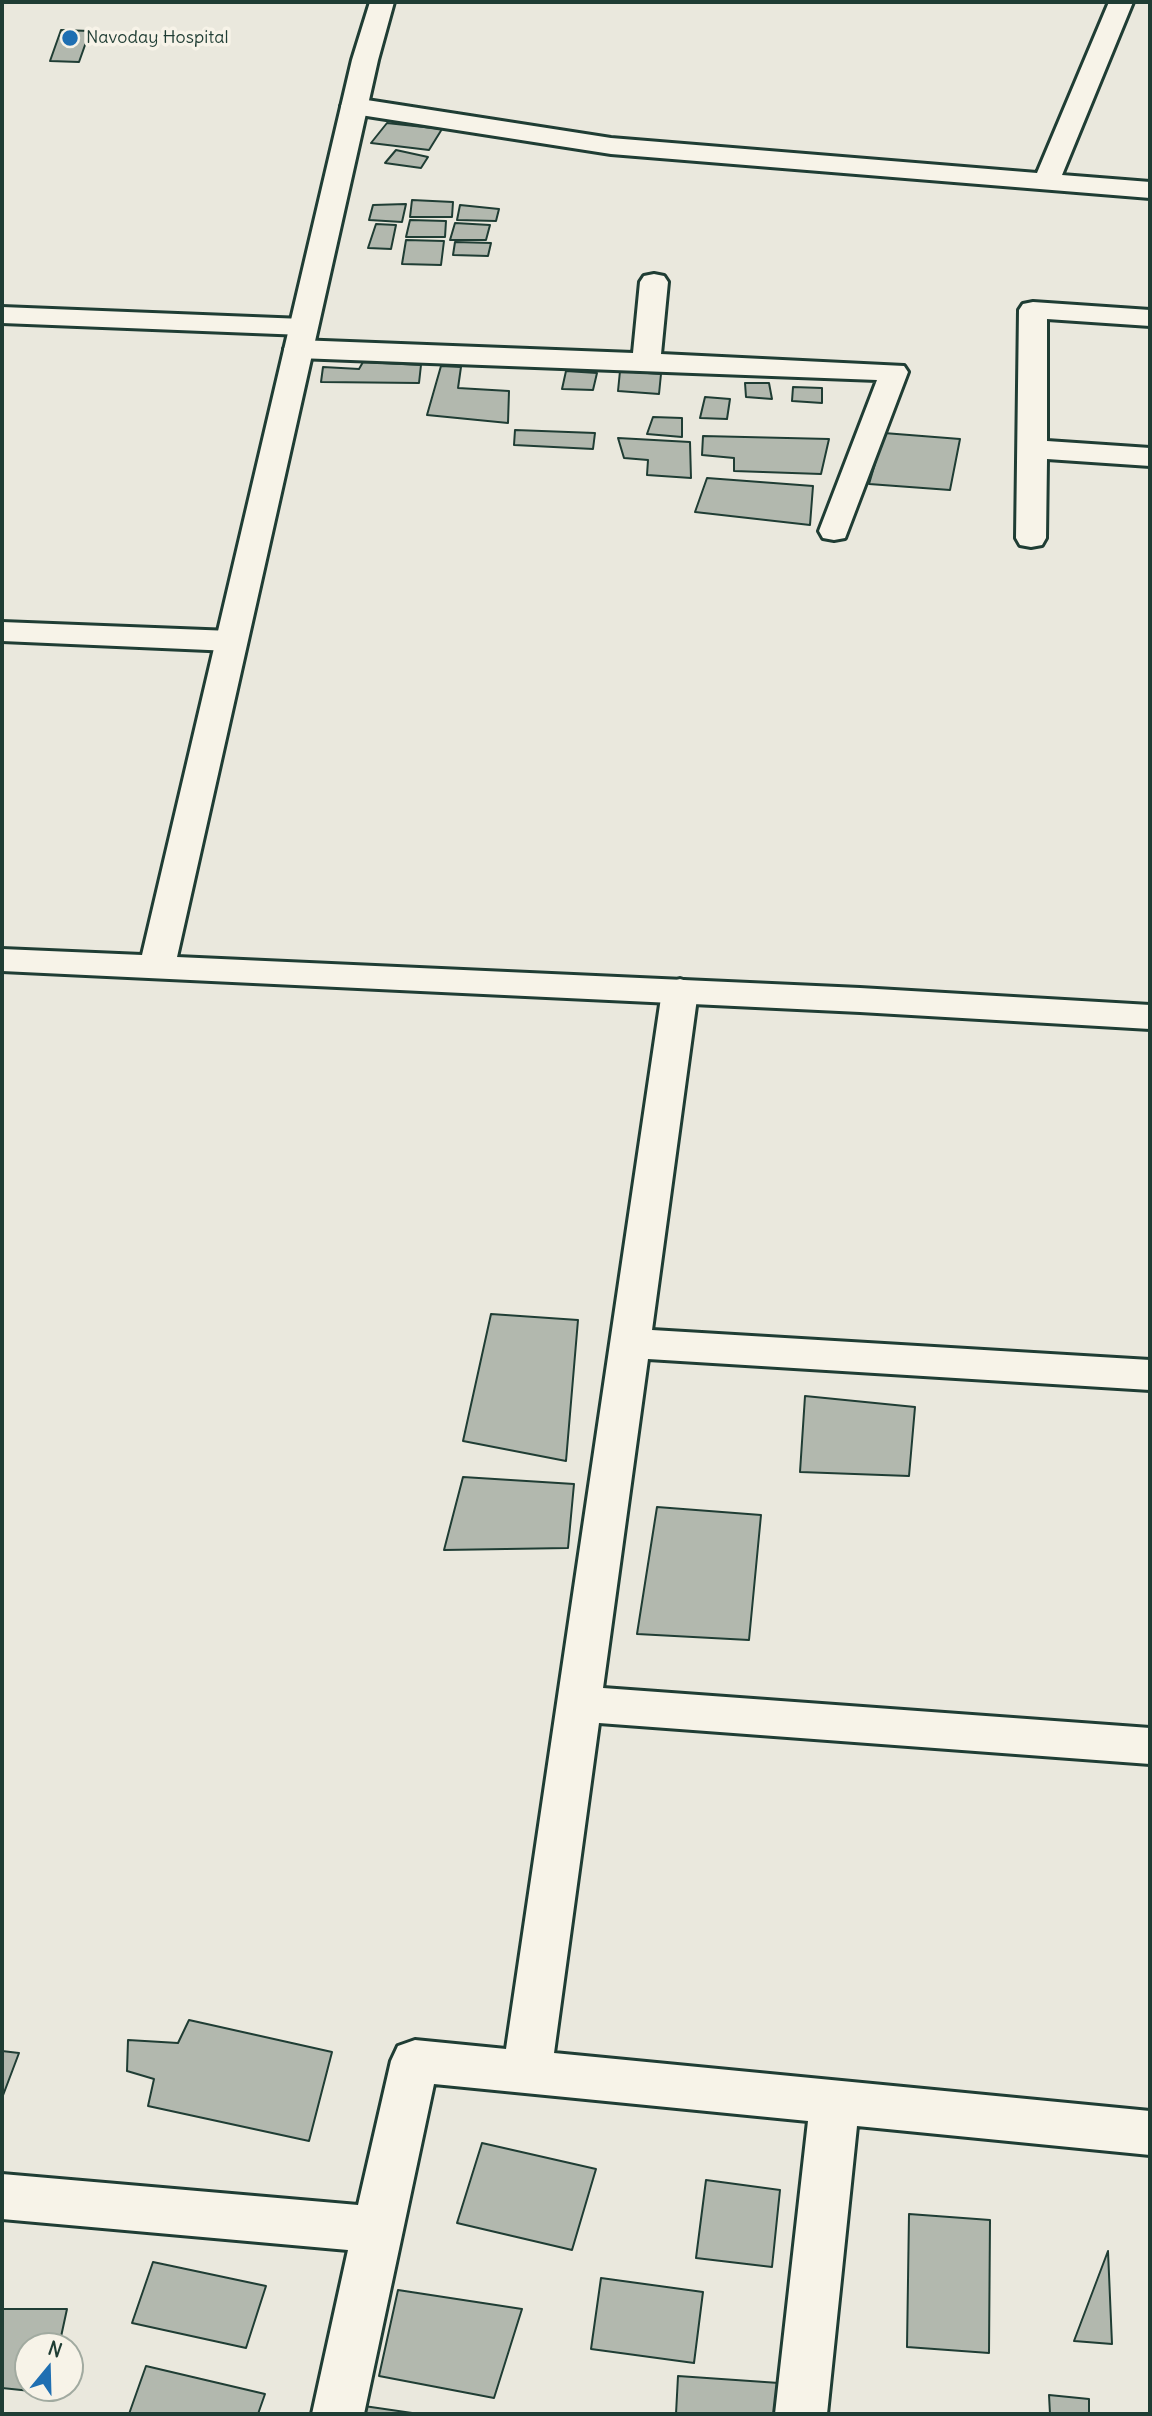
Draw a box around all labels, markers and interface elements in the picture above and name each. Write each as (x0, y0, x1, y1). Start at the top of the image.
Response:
place label: Navoday Hospital (86, 27, 229, 49)
marker: Navoday Hospital (60, 28, 80, 48)
north arrow (14, 2332, 84, 2402)
text: N (45, 2336, 65, 2363)

